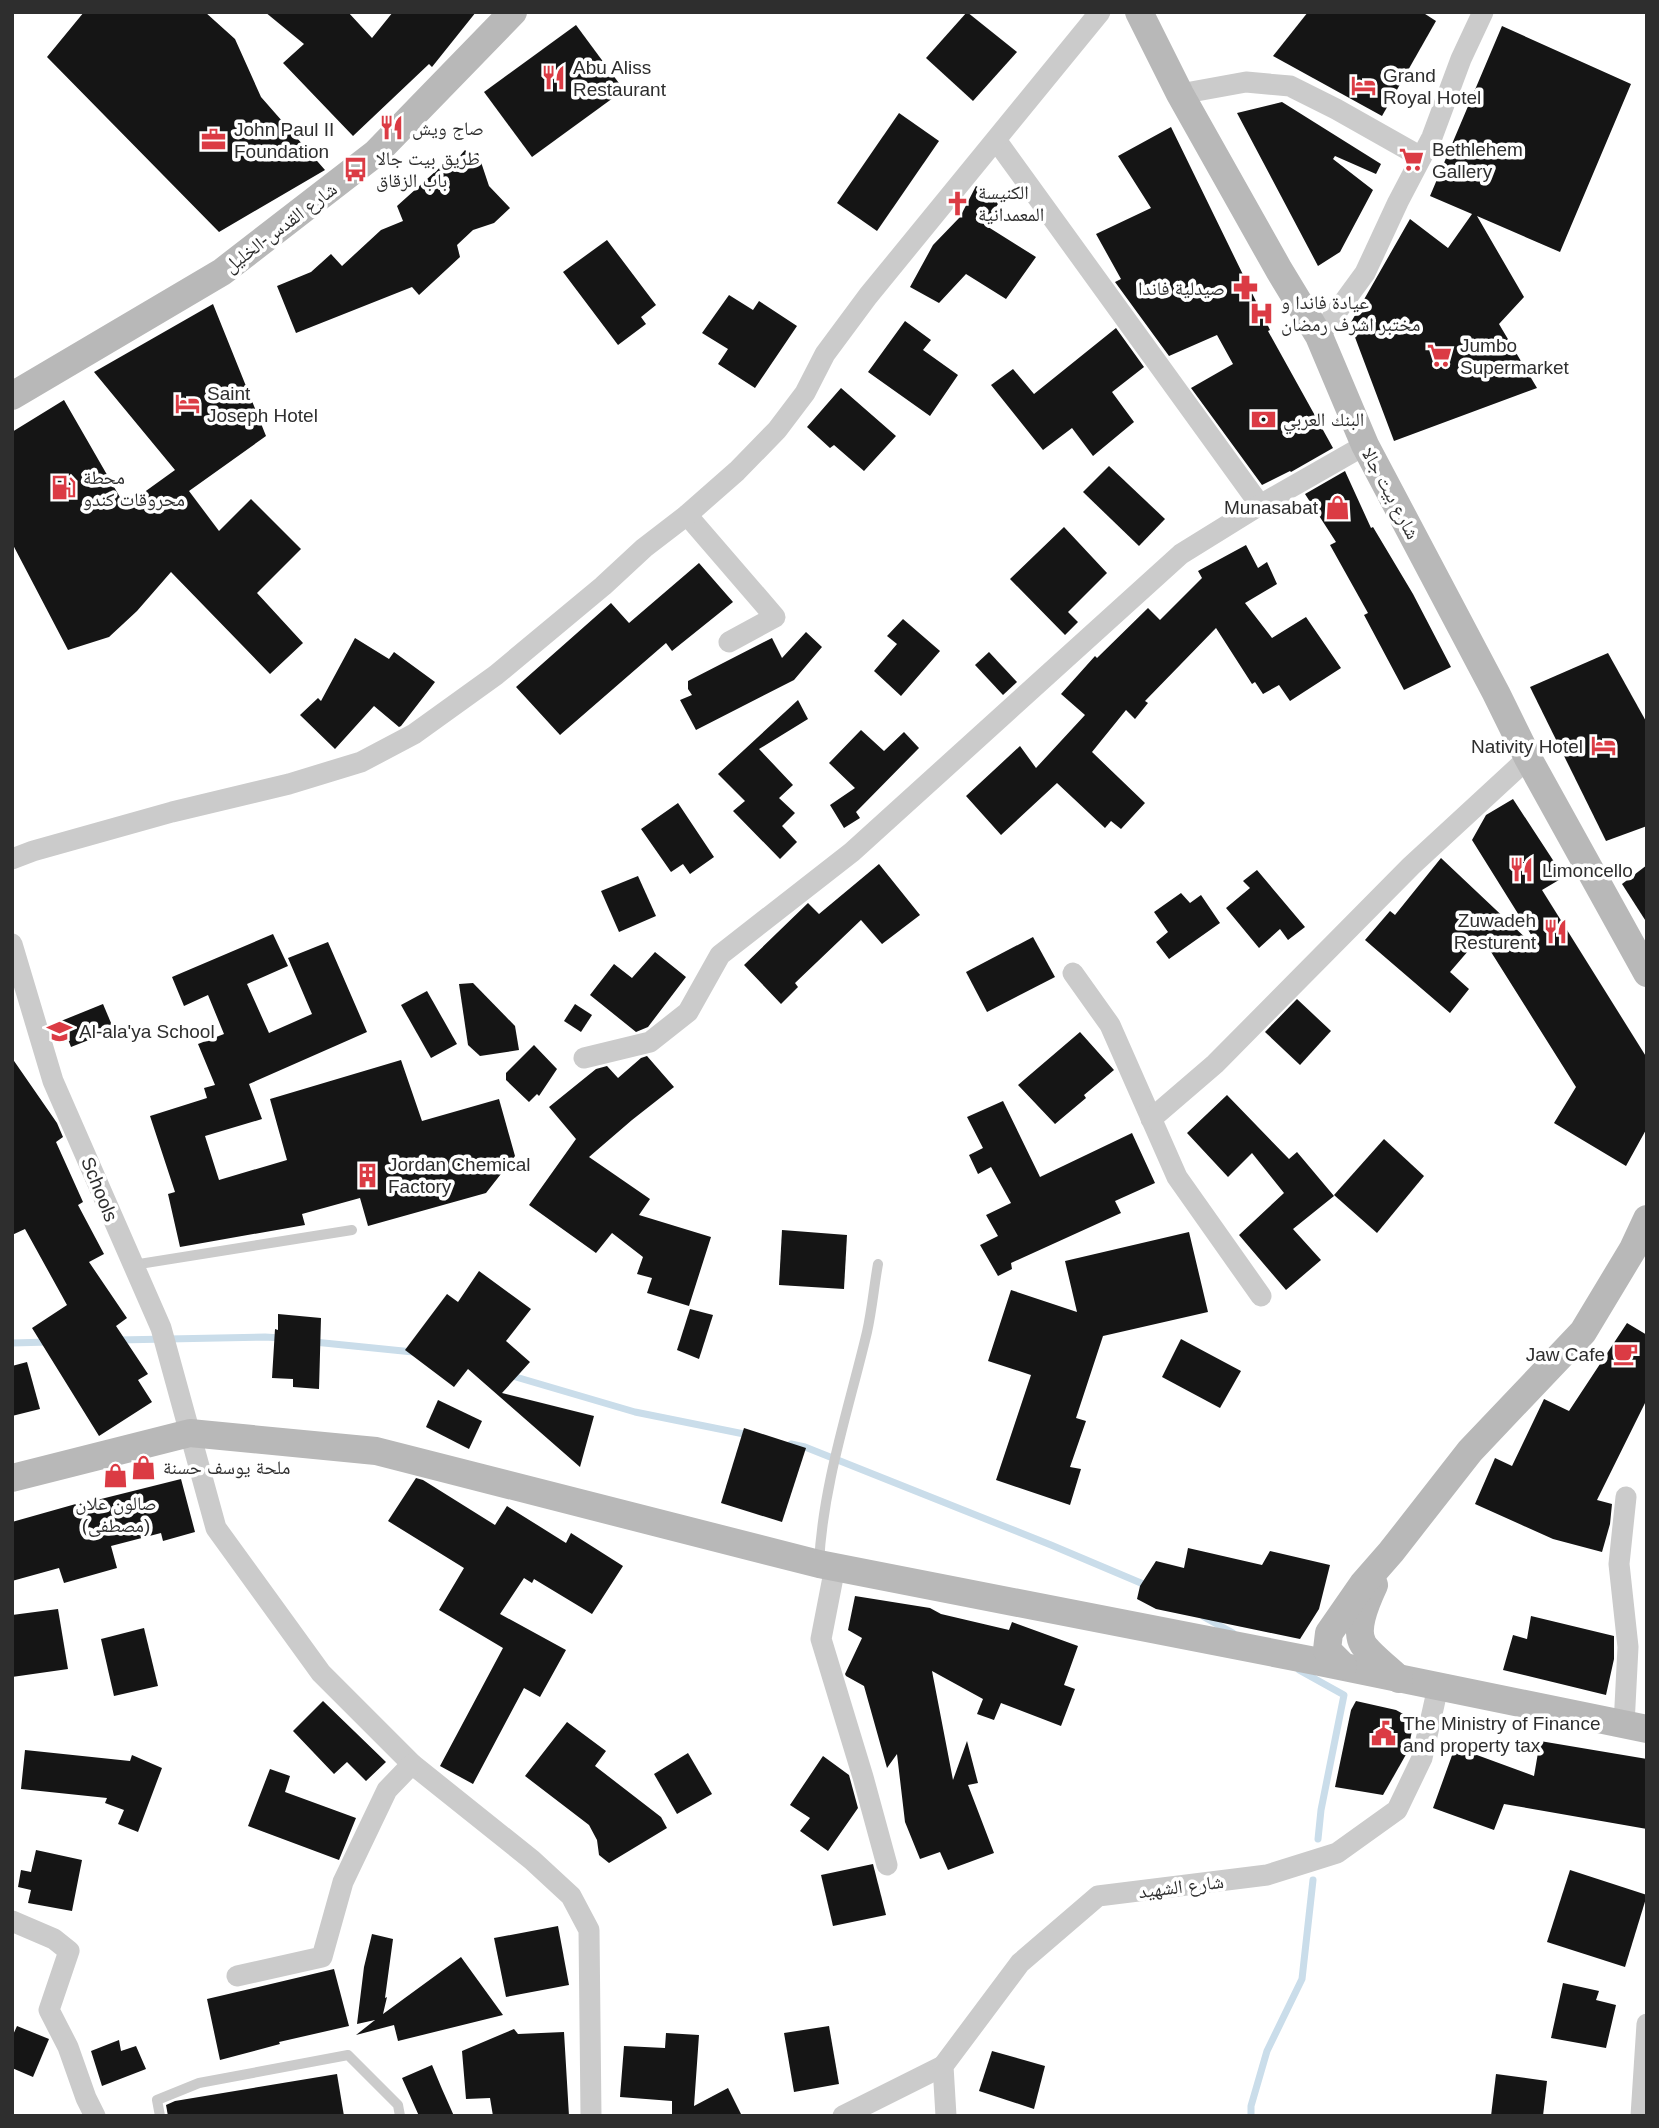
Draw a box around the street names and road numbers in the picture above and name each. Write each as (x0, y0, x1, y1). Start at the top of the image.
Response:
street label: شارع القدس-الخليل (220, 178, 341, 277)
street label: شارع بيت جالا (1357, 444, 1424, 543)
street label: Schools (77, 1154, 122, 1224)
street label: شارع الشهيد (1137, 1871, 1225, 1903)

